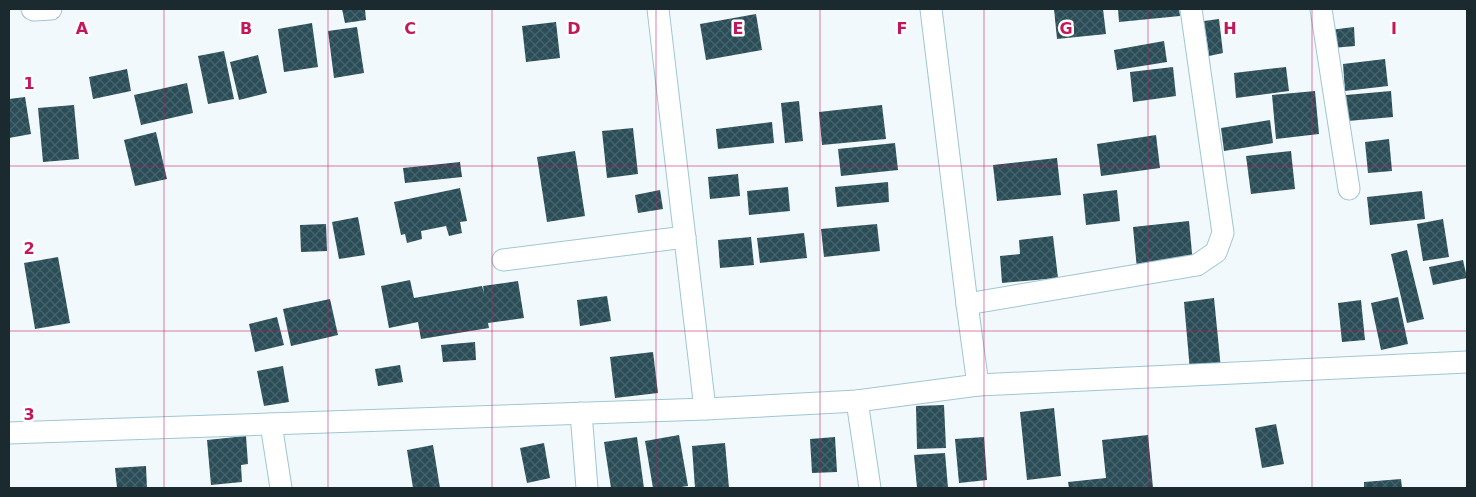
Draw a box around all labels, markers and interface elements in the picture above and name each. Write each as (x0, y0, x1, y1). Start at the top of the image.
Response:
text: A (76, 19, 89, 38)
text: B (240, 19, 252, 38)
text: C (404, 19, 416, 38)
text: D (567, 19, 581, 38)
text: E (733, 19, 743, 38)
text: F (897, 19, 907, 38)
text: G (1059, 19, 1073, 38)
text: H (1223, 19, 1237, 38)
text: I (1391, 19, 1397, 38)
text: 1 (23, 74, 35, 93)
text: 2 (23, 239, 35, 258)
text: 3 (23, 405, 35, 424)

